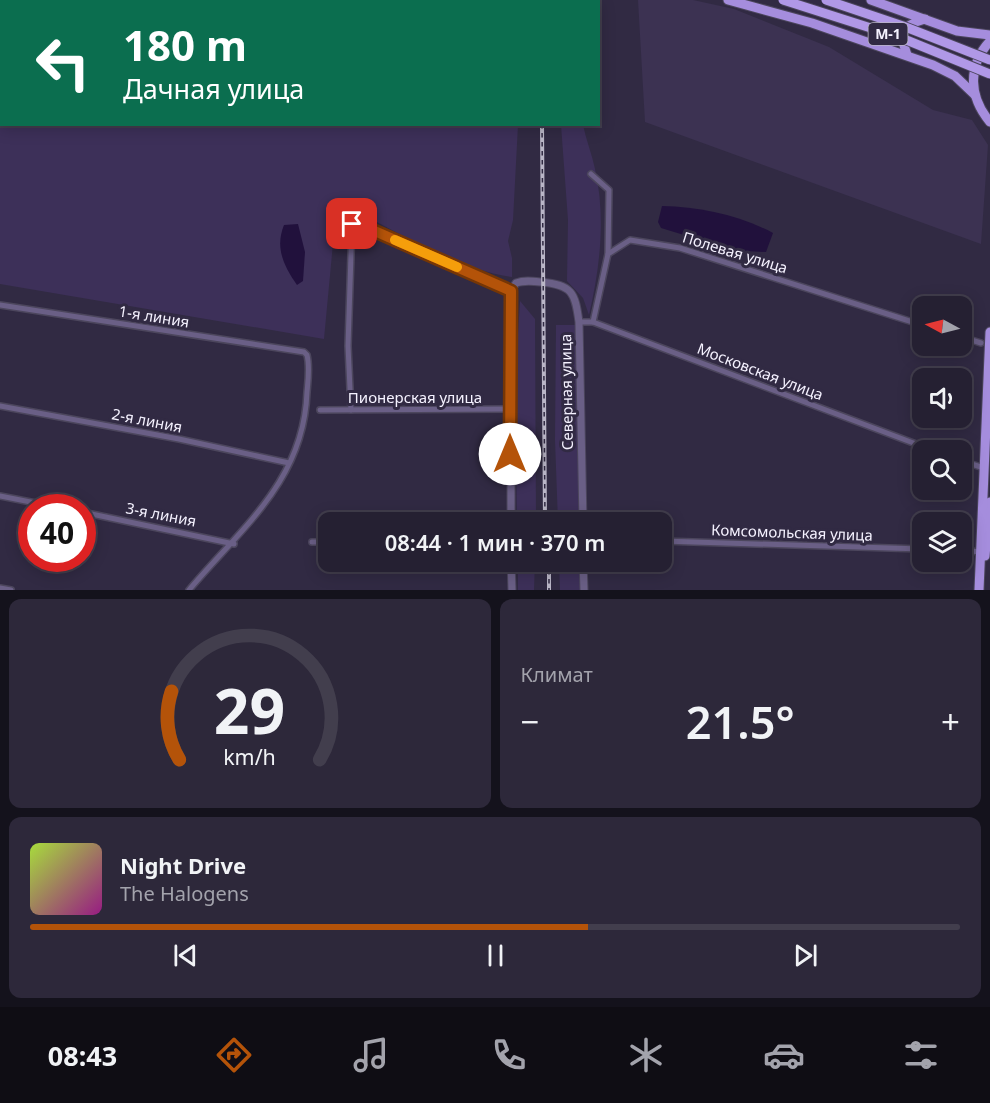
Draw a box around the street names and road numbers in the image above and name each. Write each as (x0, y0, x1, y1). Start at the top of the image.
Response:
road number: М-1 (868, 23, 908, 45)
street label: Полевая улица (680, 227, 790, 278)
street label: 1-я линия (117, 301, 191, 331)
street label: Северная улица (555, 334, 577, 450)
street label: Московская улица (694, 338, 826, 404)
street label: Пионерская улица (348, 387, 482, 407)
street label: 2-я линия (110, 403, 184, 437)
street label: 3-я линия (124, 497, 198, 531)
street label: Комсомольская улица (711, 519, 873, 545)

